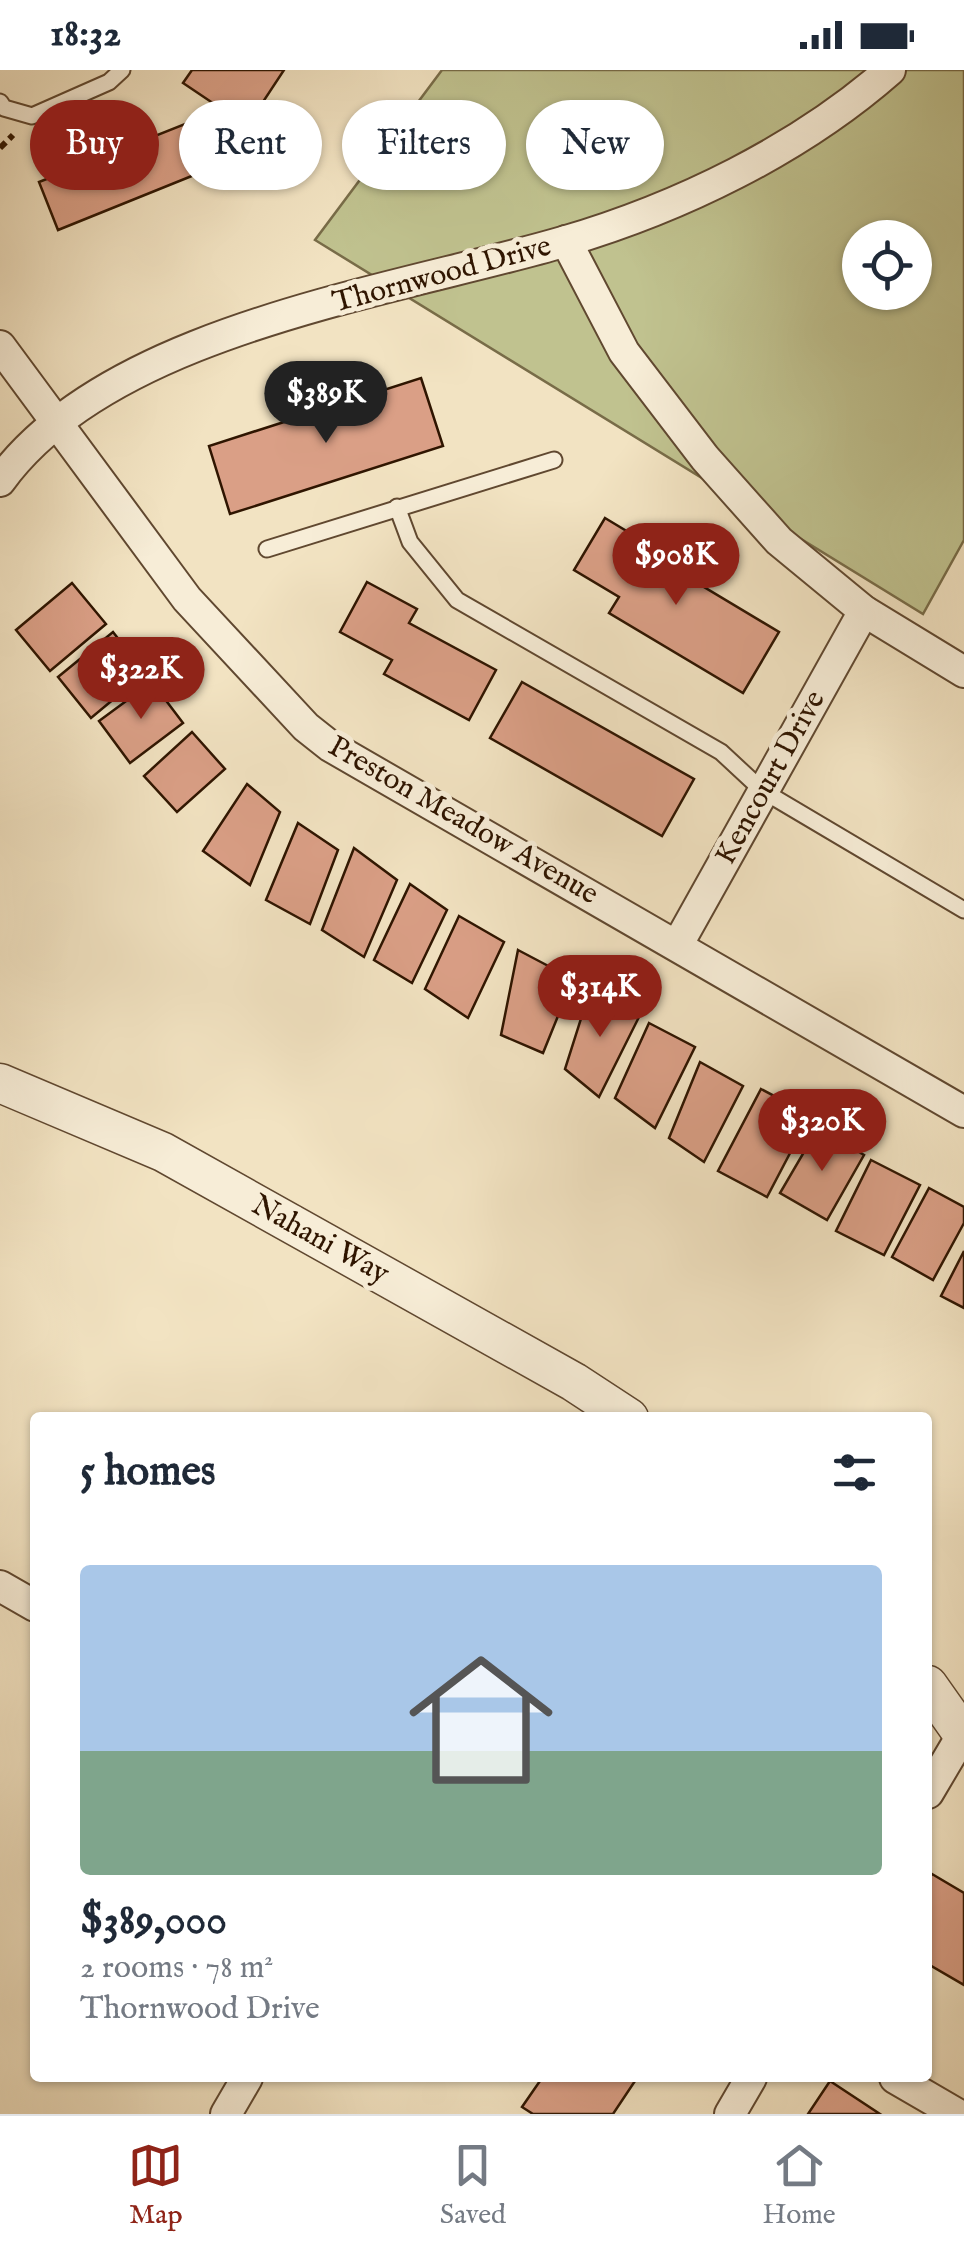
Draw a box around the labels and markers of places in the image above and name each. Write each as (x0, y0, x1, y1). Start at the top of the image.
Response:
pin: $389K (256, 361, 396, 446)
pin: $908K (606, 523, 746, 608)
pin: $322K (71, 637, 211, 722)
pin: $314K (530, 955, 670, 1040)
pin: $320K (752, 1089, 892, 1174)

